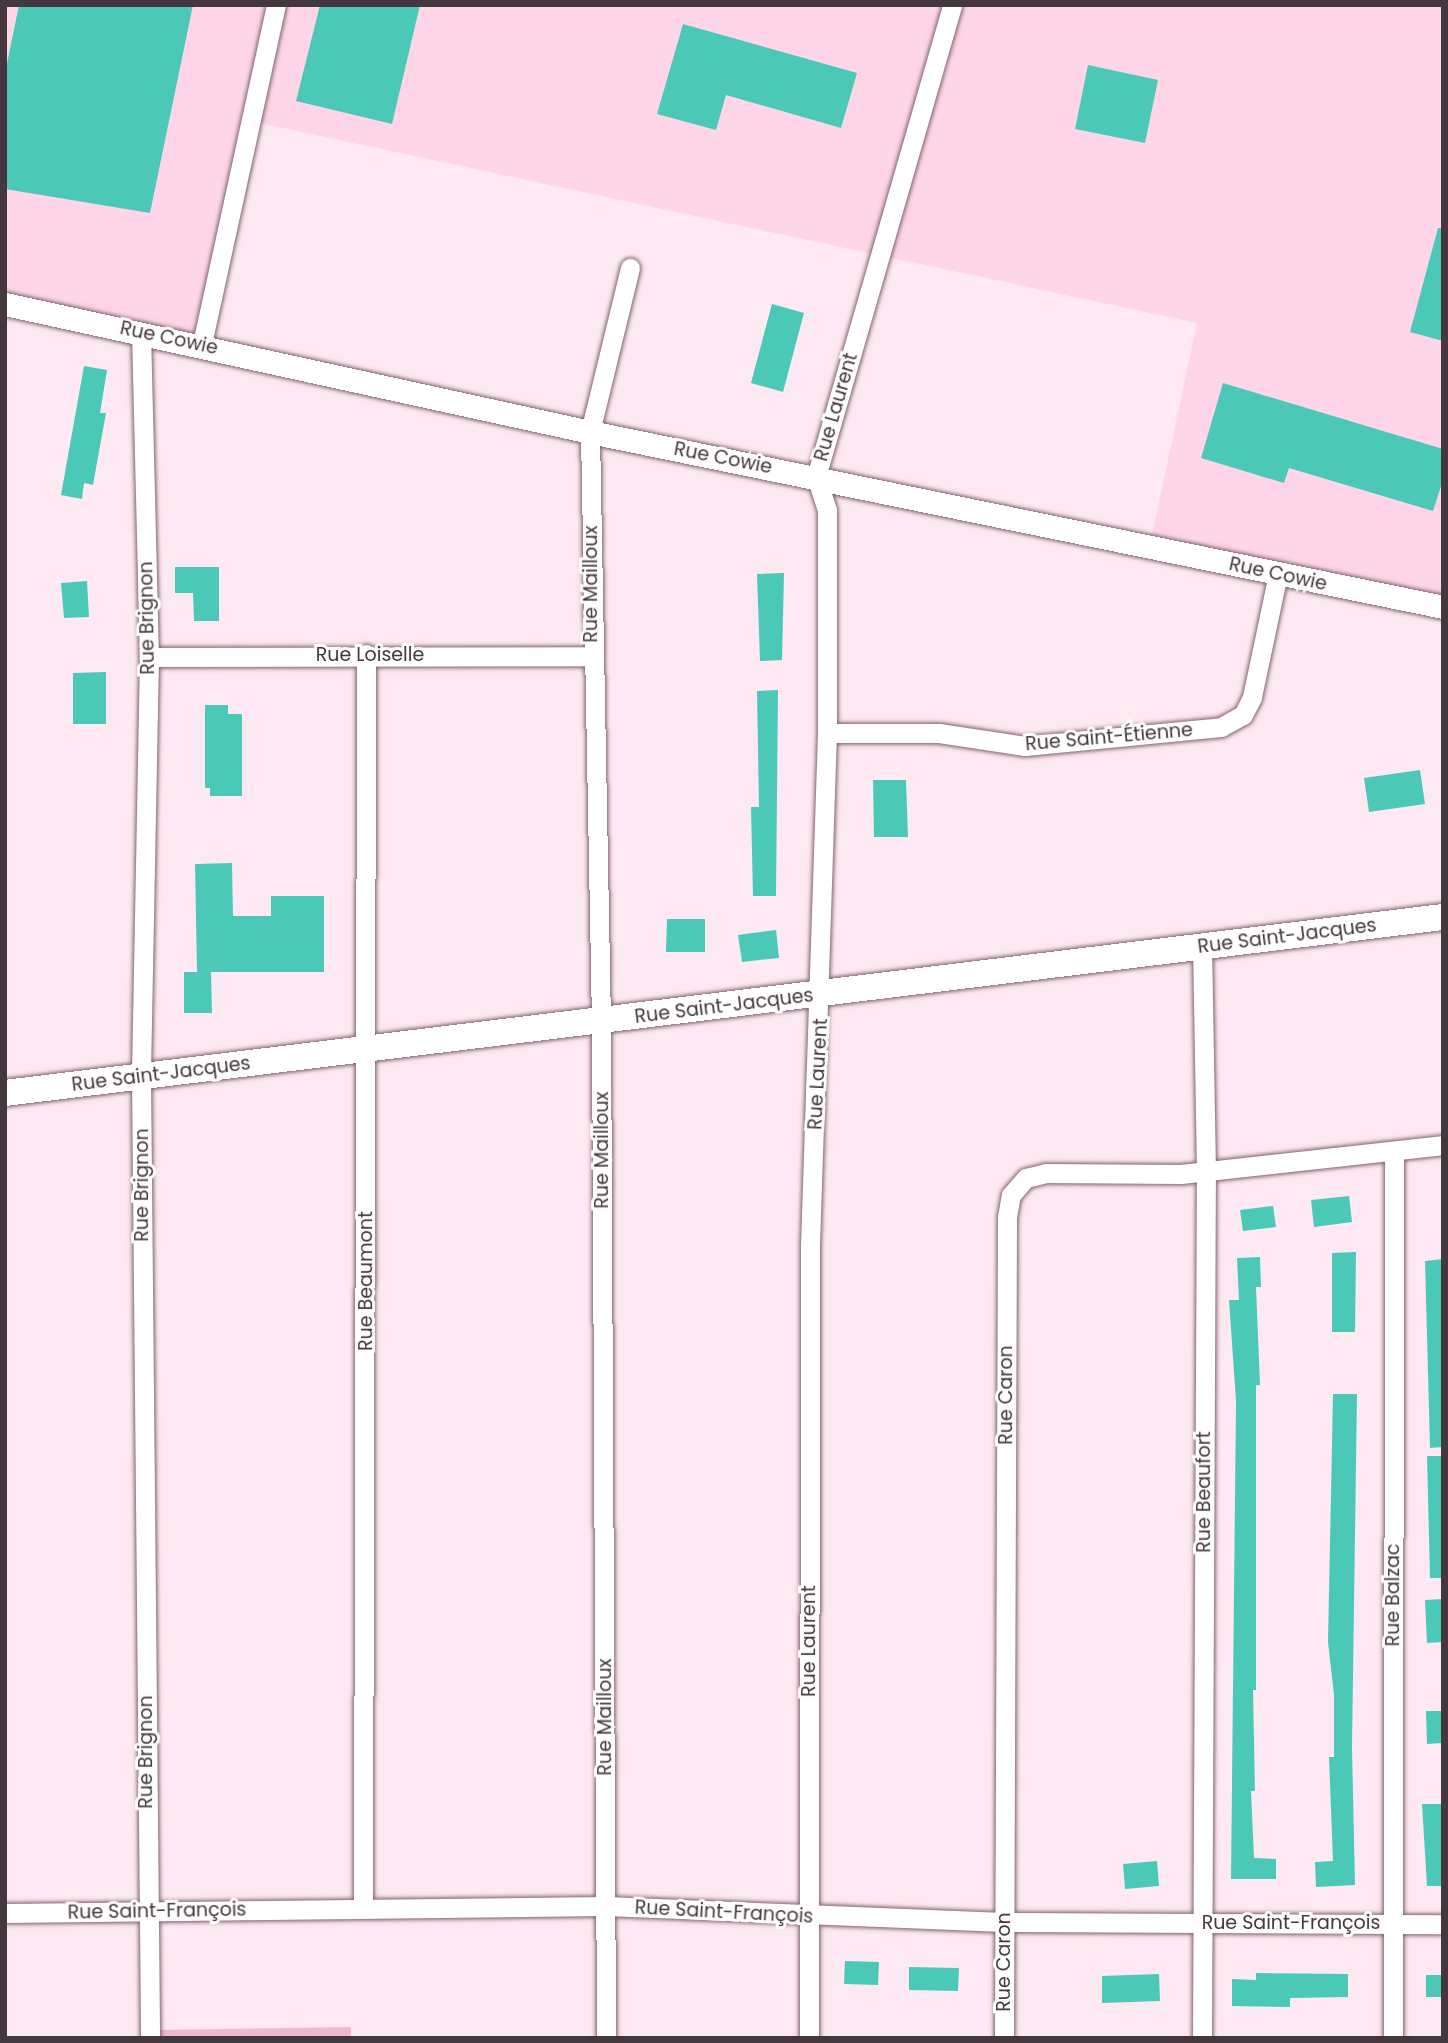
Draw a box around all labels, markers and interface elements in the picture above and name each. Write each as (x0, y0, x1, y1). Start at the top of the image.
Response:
street label: Rue Cowie (118, 317, 220, 359)
street label: Rue Laurent (810, 350, 862, 464)
street label: Rue Cowie (672, 437, 774, 479)
street label: Rue Mailloux (580, 525, 602, 643)
street label: Rue Cowie (1227, 553, 1329, 595)
street label: Rue Brignon (135, 561, 159, 675)
street label: Rue Loiselle (316, 644, 424, 666)
street label: Rue Saint-Étienne (1024, 718, 1194, 756)
street label: Rue Saint-Jacques (1196, 914, 1378, 958)
street label: Rue Saint-Jacques (633, 984, 815, 1028)
street label: Rue Laurent (804, 1018, 832, 1130)
street label: Rue Saint-Jacques (70, 1052, 252, 1096)
street label: Rue Mailloux (591, 1091, 613, 1209)
street label: Rue Brignon (131, 1128, 153, 1242)
street label: Rue Beaumont (355, 1211, 377, 1351)
street label: Rue Caron (995, 1345, 1017, 1445)
street label: Rue Beaufort (1193, 1431, 1215, 1553)
street label: Rue Balzac (1382, 1544, 1404, 1646)
street label: Rue Laurent (798, 1585, 820, 1697)
street label: Rue Mailloux (594, 1658, 616, 1776)
street label: Rue Brignon (135, 1695, 157, 1809)
street label: Rue Saint-François (634, 1896, 814, 1928)
street label: Rue Saint-François (67, 1898, 247, 1924)
street label: Rue Caron (993, 1912, 1015, 2012)
street label: Rue Saint-François (1202, 1912, 1380, 1934)

